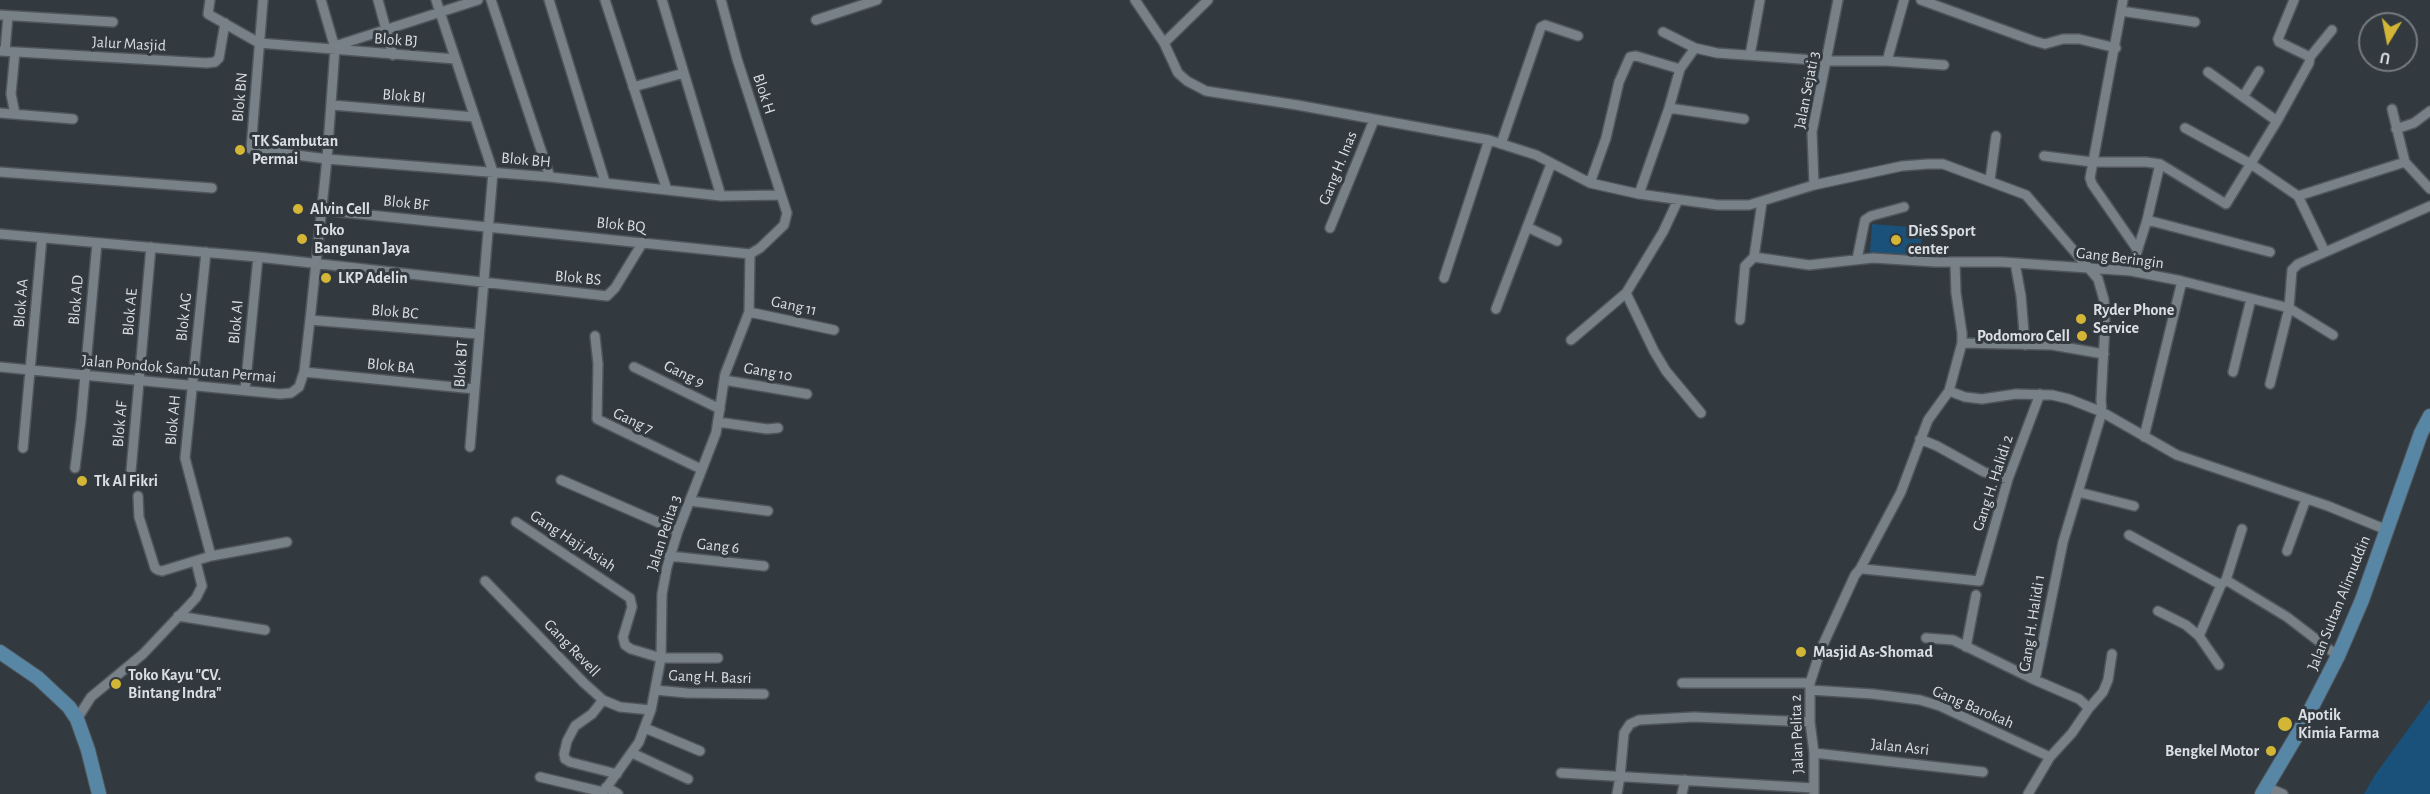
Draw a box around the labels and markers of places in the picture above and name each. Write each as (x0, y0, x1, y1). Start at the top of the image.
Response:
place label: TK Sambutan Permai (252, 131, 338, 169)
marker: TK Sambutan Permai (233, 143, 247, 157)
place label: Alvin Cell (310, 199, 370, 219)
marker: Alvin Cell (291, 202, 305, 216)
place label: Toko Bangunan Jaya (314, 220, 410, 258)
place label: DieS Sport center (1908, 221, 1976, 259)
marker: Toko Bangunan Jaya (295, 232, 309, 246)
marker: DieS Sport center (1889, 233, 1903, 247)
place label: LKP Adelin (338, 268, 408, 288)
marker: LKP Adelin (319, 271, 333, 285)
place label: Ryder Phone Service (2093, 300, 2174, 338)
marker: Ryder Phone Service (2074, 312, 2088, 326)
place label: Podomoro Cell (1977, 326, 2070, 346)
marker: Podomoro Cell (2075, 329, 2089, 343)
place label: Tk Al Fikri (94, 471, 158, 491)
marker: Tk Al Fikri (75, 474, 89, 488)
place label: Masjid As-Shomad (1813, 642, 1933, 662)
marker: Masjid As-Shomad (1794, 645, 1808, 659)
place label: Toko Kayu "CV. Bintang Indra" (128, 665, 222, 703)
marker: Toko Kayu "CV. Bintang Indra" (109, 677, 123, 691)
place label: Apotik Kimia Farma (2298, 705, 2379, 743)
marker: Apotik Kimia Farma (2276, 715, 2294, 733)
place label: Bengkel Motor (2165, 741, 2259, 761)
marker: Bengkel Motor (2264, 744, 2278, 758)

